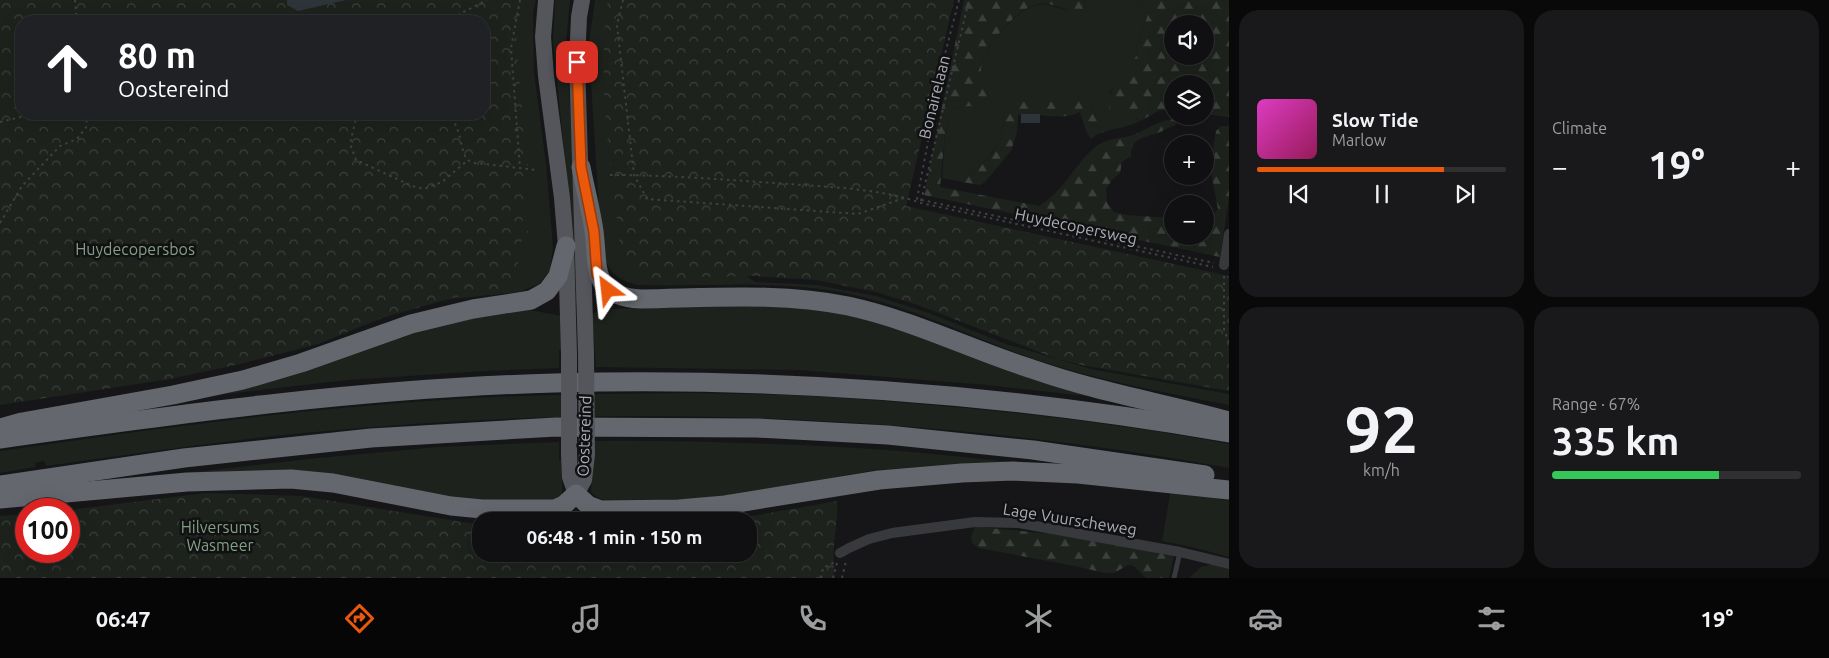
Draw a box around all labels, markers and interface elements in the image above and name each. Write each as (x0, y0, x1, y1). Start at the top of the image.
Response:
map controls (1164, 15, 1214, 245)
button: sound (1164, 15, 1214, 65)
icon: ahead (35, 35, 100, 100)
text: 80 m (118, 35, 196, 75)
pin (556, 41, 598, 83)
icon: arrive (563, 48, 591, 76)
street label: Bonairelaan (915, 53, 953, 141)
button: layers (1164, 75, 1214, 125)
text: Oostereind (118, 76, 229, 101)
text: Slow Tide (1332, 109, 1419, 131)
text: Climate (1552, 119, 1607, 137)
text: Marlow (1332, 131, 1386, 149)
button: + (1164, 135, 1214, 185)
text: 19° (1648, 144, 1705, 186)
text: − (1552, 151, 1568, 182)
text: + (1785, 151, 1801, 182)
icon: previous (1285, 180, 1313, 208)
icon: pause (1368, 180, 1396, 208)
icon: next (1451, 180, 1479, 208)
button: − (1164, 195, 1214, 245)
street label: Huydecopersweg (1013, 204, 1139, 248)
park label: Huydecopersbos (75, 240, 195, 258)
position arrow (581, 263, 633, 315)
text: 92 (1345, 392, 1418, 465)
street label: Oostereind (574, 395, 594, 477)
text: Range · 67% (1552, 395, 1640, 413)
text: 335 km (1552, 420, 1679, 462)
text: km/h (1363, 461, 1400, 479)
speed limit sign: 100 (15, 498, 80, 563)
street label: Lage Vuurscheweg (1002, 500, 1138, 538)
park label: Hilversums Wasmeer (181, 518, 259, 554)
text: 06:48 · 1 min · 150 m (527, 526, 702, 548)
icon: directions (342, 601, 377, 636)
icon: music (569, 601, 604, 636)
icon: phone (795, 601, 830, 636)
icon: climate (1021, 601, 1056, 636)
icon: car (1248, 601, 1283, 636)
icon: filters (1474, 601, 1509, 636)
text: 06:47 (96, 606, 151, 631)
text: 19° (1701, 606, 1733, 631)

